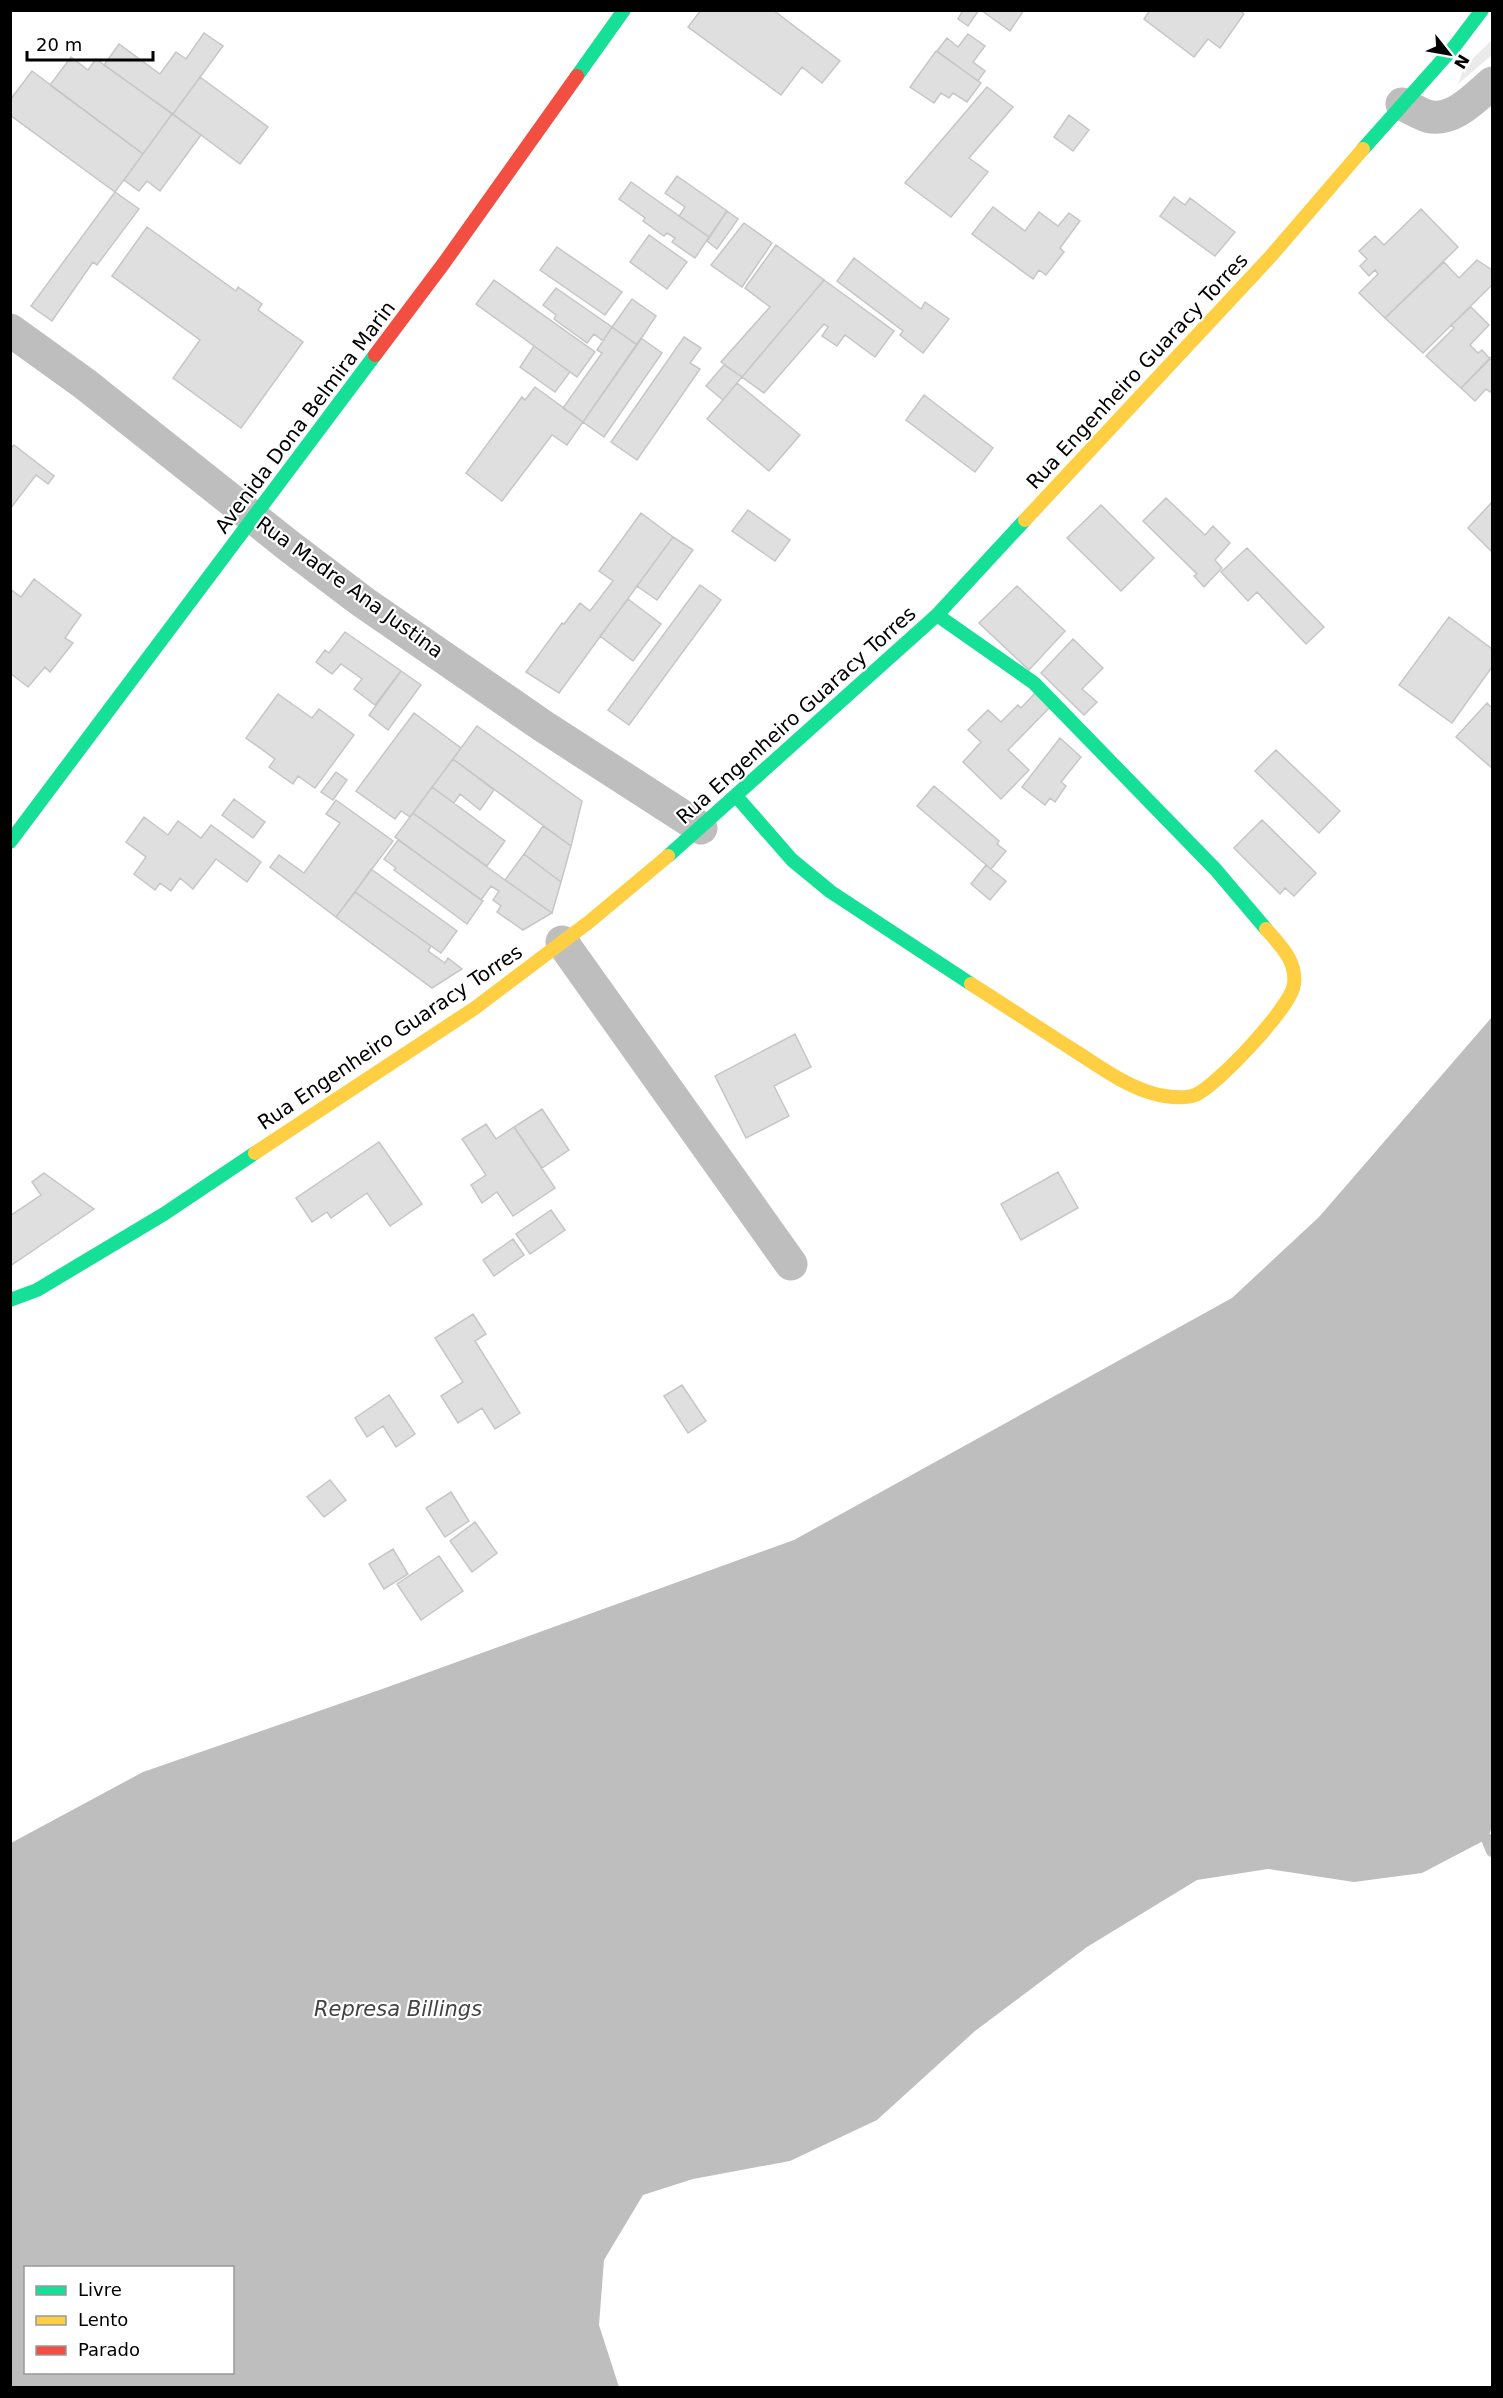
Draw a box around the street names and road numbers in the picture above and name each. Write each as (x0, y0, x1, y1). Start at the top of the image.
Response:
street label: Rua Engenheiro Guaracy Torres (1021, 248, 1253, 494)
street label: Avenida Dona Belmira Marin (210, 296, 400, 538)
street label: Rua Madre Ana Justina (252, 511, 448, 663)
street label: Rua Engenheiro Guaracy Torres (671, 601, 921, 829)
street label: Rua Engenheiro Guaracy Torres (253, 939, 527, 1135)

